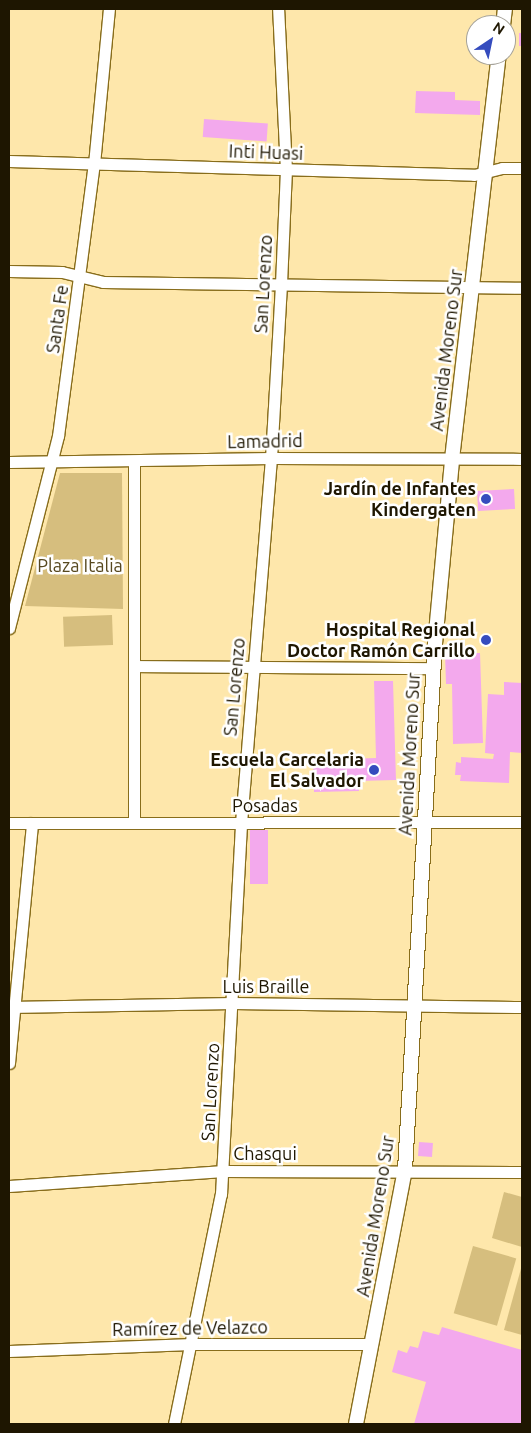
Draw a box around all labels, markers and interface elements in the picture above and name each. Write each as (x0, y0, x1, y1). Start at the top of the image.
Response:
north arrow (466, 15, 516, 65)
text: N (490, 19, 508, 38)
street label: Inti Huasi (228, 140, 304, 164)
street label: San Lorenzo (250, 234, 276, 334)
street label: Avenida Moreno Sur (425, 268, 467, 432)
street label: Santa Fe (42, 283, 72, 355)
street label: Lamadrid (227, 430, 303, 452)
place label: Jardín de Infantes Kindergaten (324, 478, 476, 520)
marker: Jardín de Infantes Kindergaten (480, 493, 492, 505)
park label: Plaza Italia (37, 554, 123, 576)
place label: Hospital Regional Doctor Ramón Carrillo (287, 619, 475, 662)
marker: Hospital Regional Doctor Ramón Carrillo (479, 633, 493, 647)
street label: San Lorenzo (219, 637, 249, 737)
street label: Avenida Moreno Sur (394, 672, 424, 836)
place label: Escuela Carcelaria El Salvador (210, 749, 364, 792)
marker: Escuela Carcelaria El Salvador (368, 764, 380, 776)
street label: Posadas (232, 794, 298, 816)
street label: Luis Braille (223, 975, 309, 997)
street label: San Lorenzo (197, 1042, 223, 1142)
street label: Avenida Moreno Sur (352, 1134, 398, 1298)
street label: Chasqui (233, 1142, 297, 1164)
street label: Ramírez de Velazco (112, 1316, 268, 1340)

